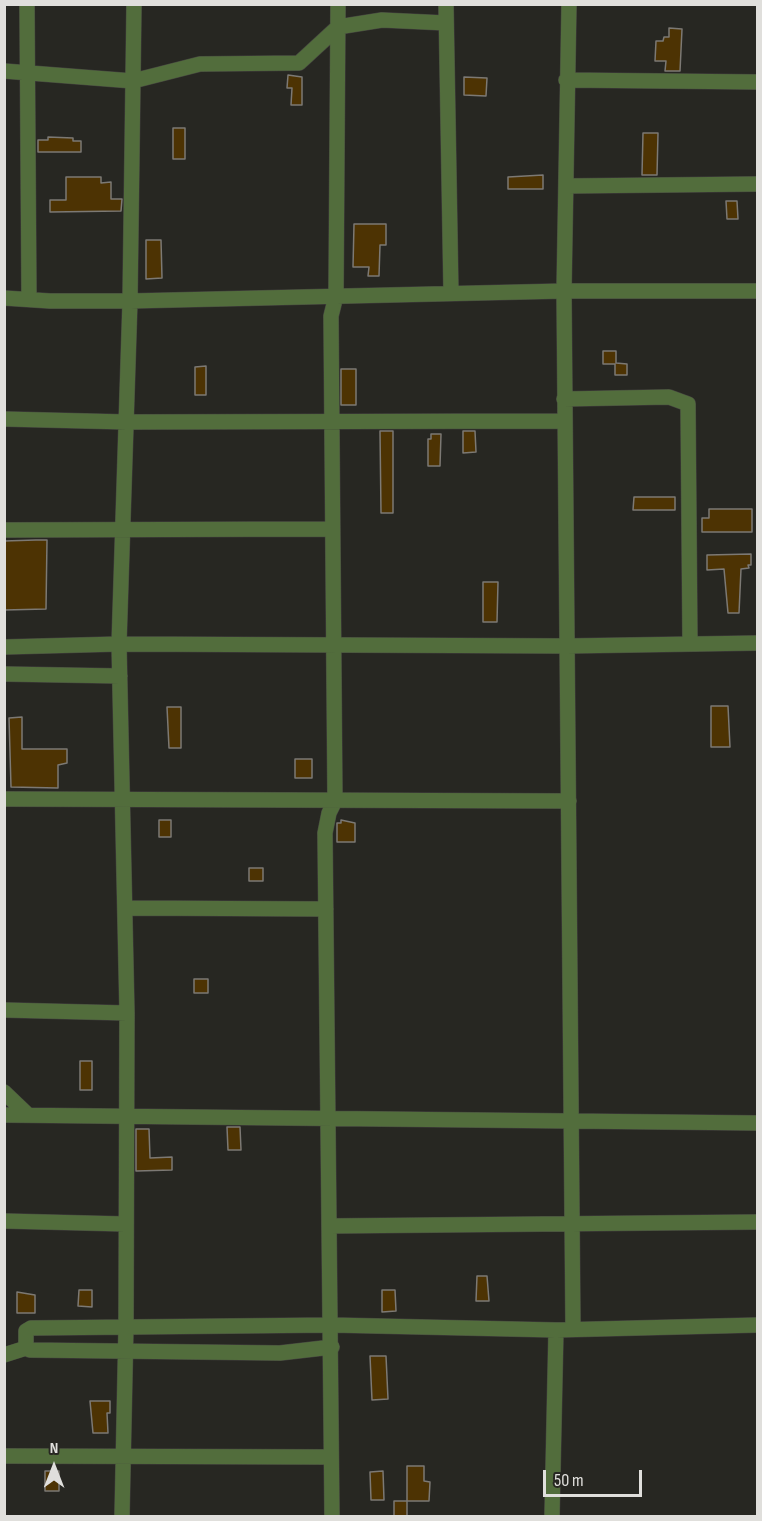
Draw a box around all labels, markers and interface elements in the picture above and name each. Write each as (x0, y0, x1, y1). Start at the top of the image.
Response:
north arrow (24, 1437, 84, 1497)
text: N (50, 1439, 58, 1458)
scale bar (546, 1458, 645, 1496)
text: 50 m (554, 1470, 584, 1491)

